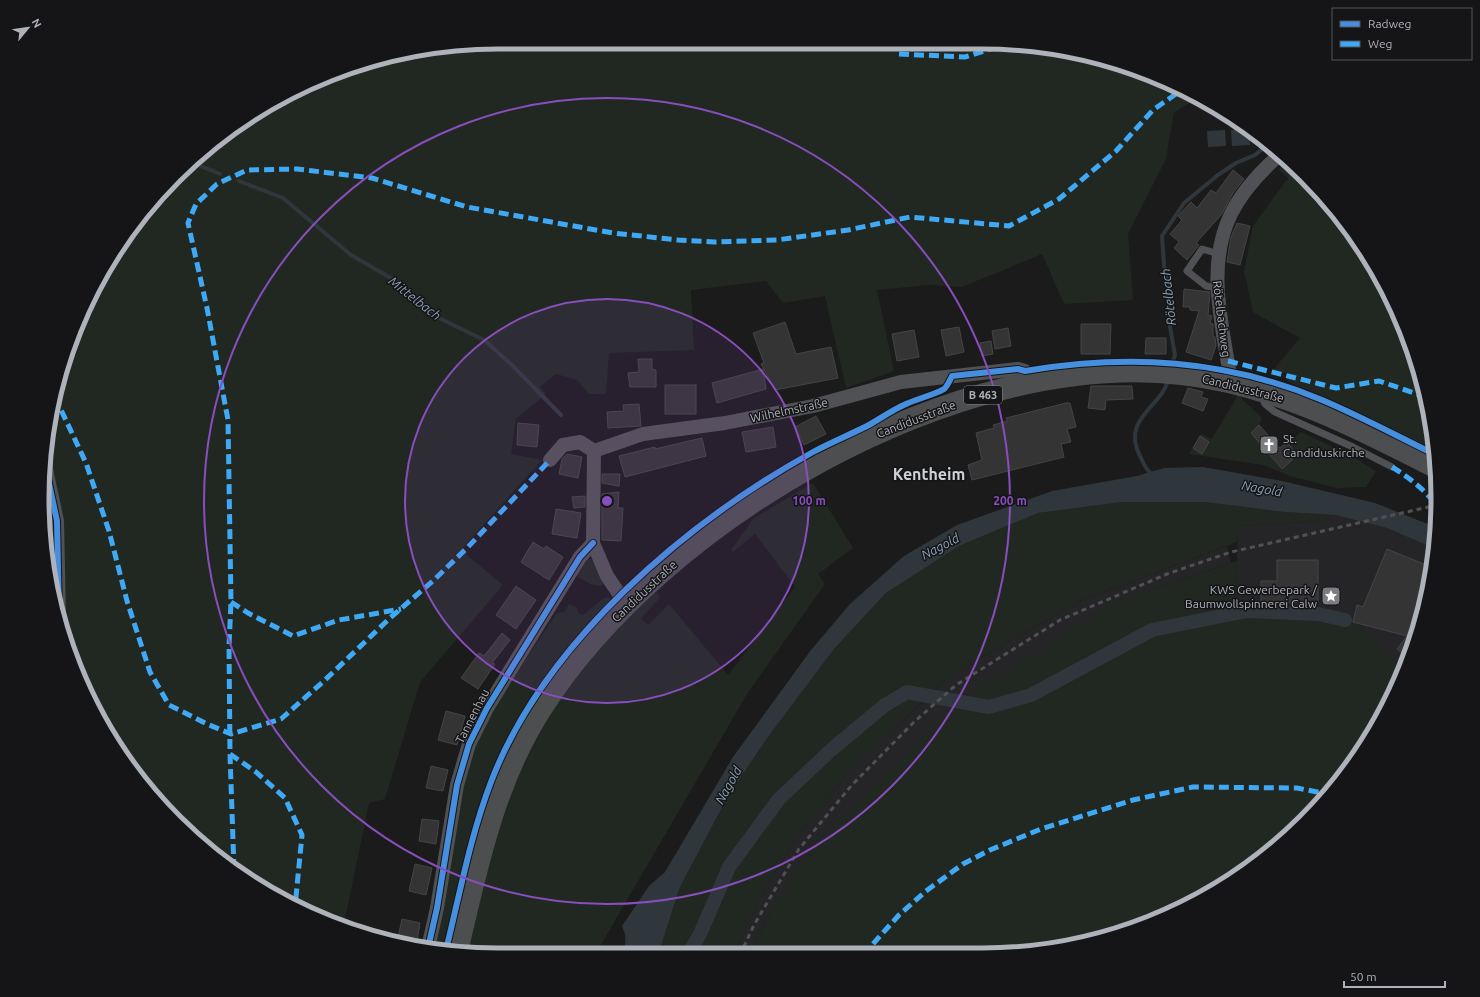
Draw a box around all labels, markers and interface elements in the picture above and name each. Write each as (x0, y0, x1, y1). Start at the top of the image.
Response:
north arrow (8, 8, 48, 48)
legend (1332, 8, 1472, 60)
text: N (30, 17, 44, 30)
text: Radweg (1368, 17, 1411, 30)
text: Weg (1368, 37, 1392, 50)
water label: Rötelbach (1158, 268, 1178, 326)
water label: Mittelbach (386, 273, 444, 323)
street label: Rötelbachweg (1211, 280, 1233, 358)
street label: Candidusstraße (1201, 372, 1285, 404)
road number: B 463 (964, 386, 1002, 404)
street label: Wilhelmstraße (749, 395, 829, 425)
street label: Candidusstraße (875, 398, 957, 440)
place label: St. Candiduskirche (1283, 432, 1365, 459)
church icon: St. Candiduskirche (1258, 434, 1280, 456)
district label: Kentheim (893, 465, 965, 483)
water label: Nagold (1241, 478, 1284, 499)
centre of rings (600, 494, 614, 508)
text: 100 m (792, 494, 826, 507)
text: 200 m (993, 494, 1027, 507)
water label: Nagold (919, 530, 962, 562)
street label: Candidusstraße (609, 558, 679, 624)
place label: KWS Gewerbepark / Baumwollspinnerei Calw (1185, 583, 1318, 610)
place icon: KWS Gewerbepark / Baumwollspinnerei Calw (1320, 585, 1342, 607)
street label: Tannenhau (453, 687, 491, 745)
water label: Nagold (712, 763, 744, 806)
scale bar (1344, 963, 1445, 989)
text: 50 m (1350, 970, 1377, 983)

